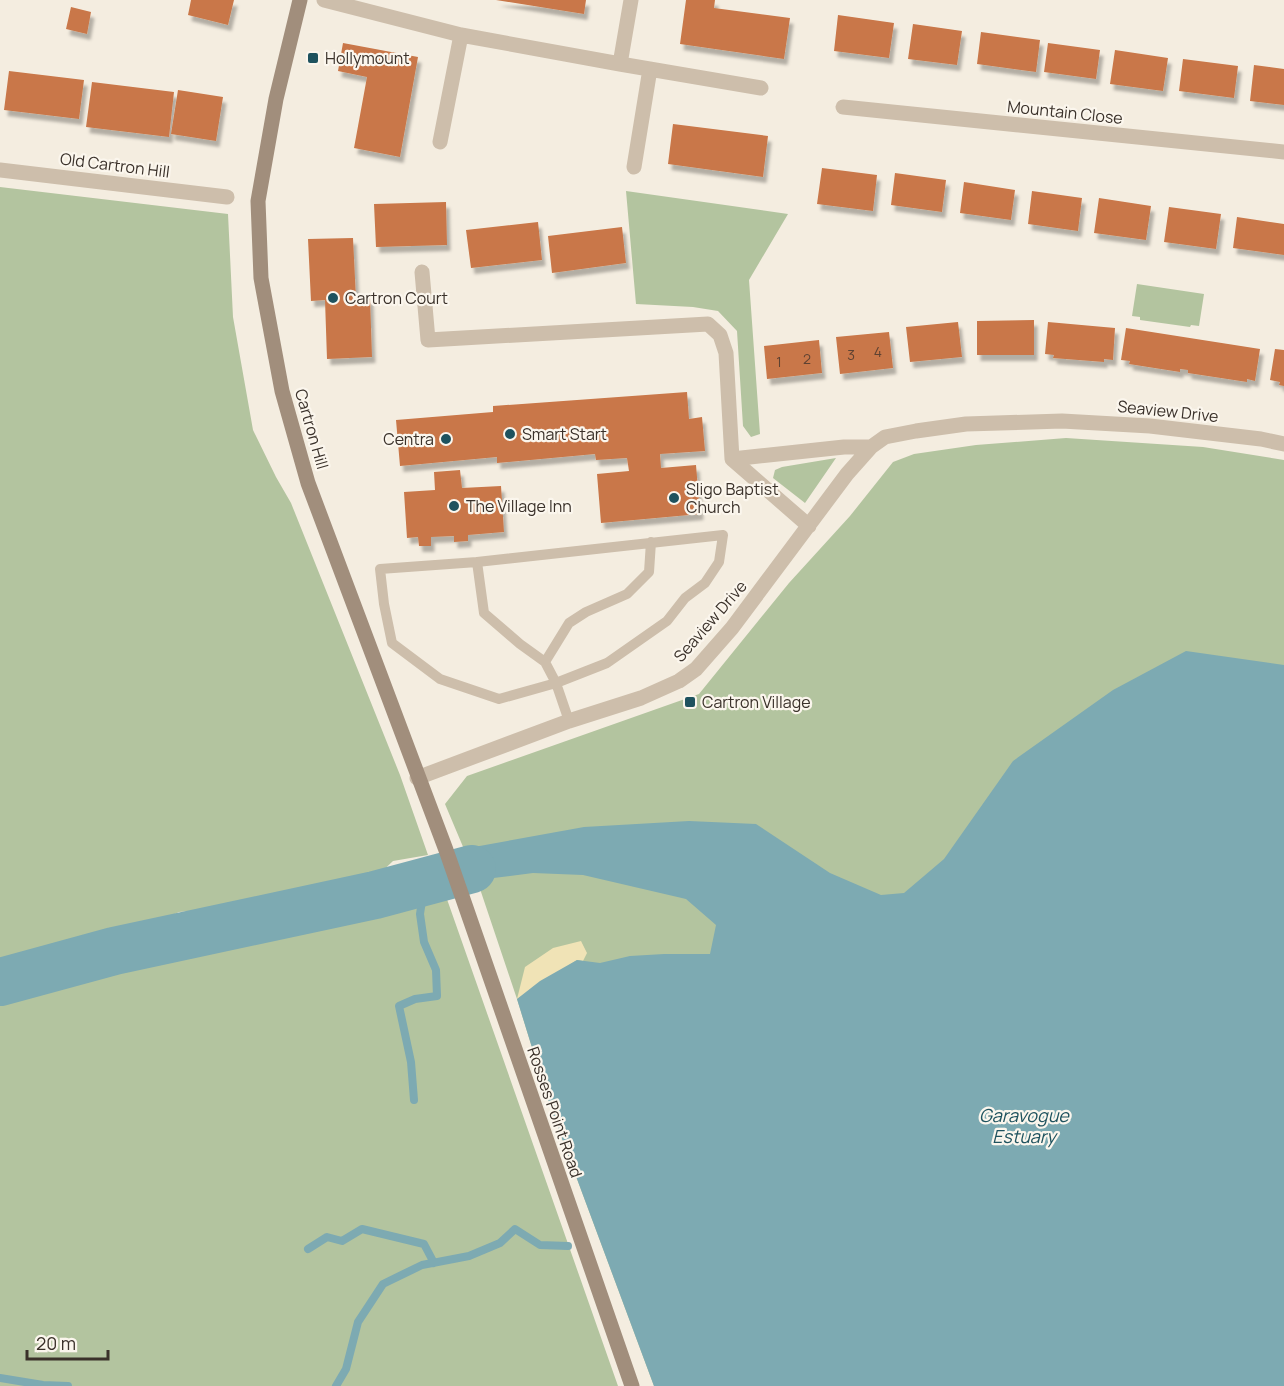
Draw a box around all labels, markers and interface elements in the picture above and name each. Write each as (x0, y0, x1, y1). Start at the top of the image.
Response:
place label: Hollymount (325, 47, 410, 69)
marker: Hollymount (306, 51, 320, 65)
street label: Mountain Close (1006, 95, 1124, 129)
street label: Old Cartron Hill (59, 147, 171, 183)
place label: Cartron Court (345, 287, 448, 309)
marker: Cartron Court (326, 291, 340, 305)
house number: 4 (874, 342, 882, 361)
house number: 3 (847, 345, 855, 364)
house number: 2 (803, 349, 811, 368)
house number: 1 (776, 352, 782, 371)
street label: Cartron Hill (290, 386, 334, 472)
street label: Seaview Drive (1116, 395, 1220, 427)
place label: Smart Start (522, 423, 607, 445)
marker: Smart Start (503, 427, 517, 441)
place label: Centra (383, 428, 434, 450)
marker: Centra (439, 432, 453, 446)
place label: Sligo Baptist Church (686, 478, 779, 518)
marker: Sligo Baptist Church (667, 491, 681, 505)
place label: The Village Inn (466, 495, 572, 517)
marker: The Village Inn (447, 499, 461, 513)
street label: Seaview Drive (668, 576, 752, 666)
place label: Cartron Village (702, 691, 811, 713)
marker: Cartron Village (683, 695, 697, 709)
street label: Rosses Point Road (522, 1044, 588, 1180)
water label: Garavogue Estuary (979, 1103, 1070, 1148)
scale bar (27, 1323, 108, 1361)
text: 20 m (36, 1331, 76, 1355)

